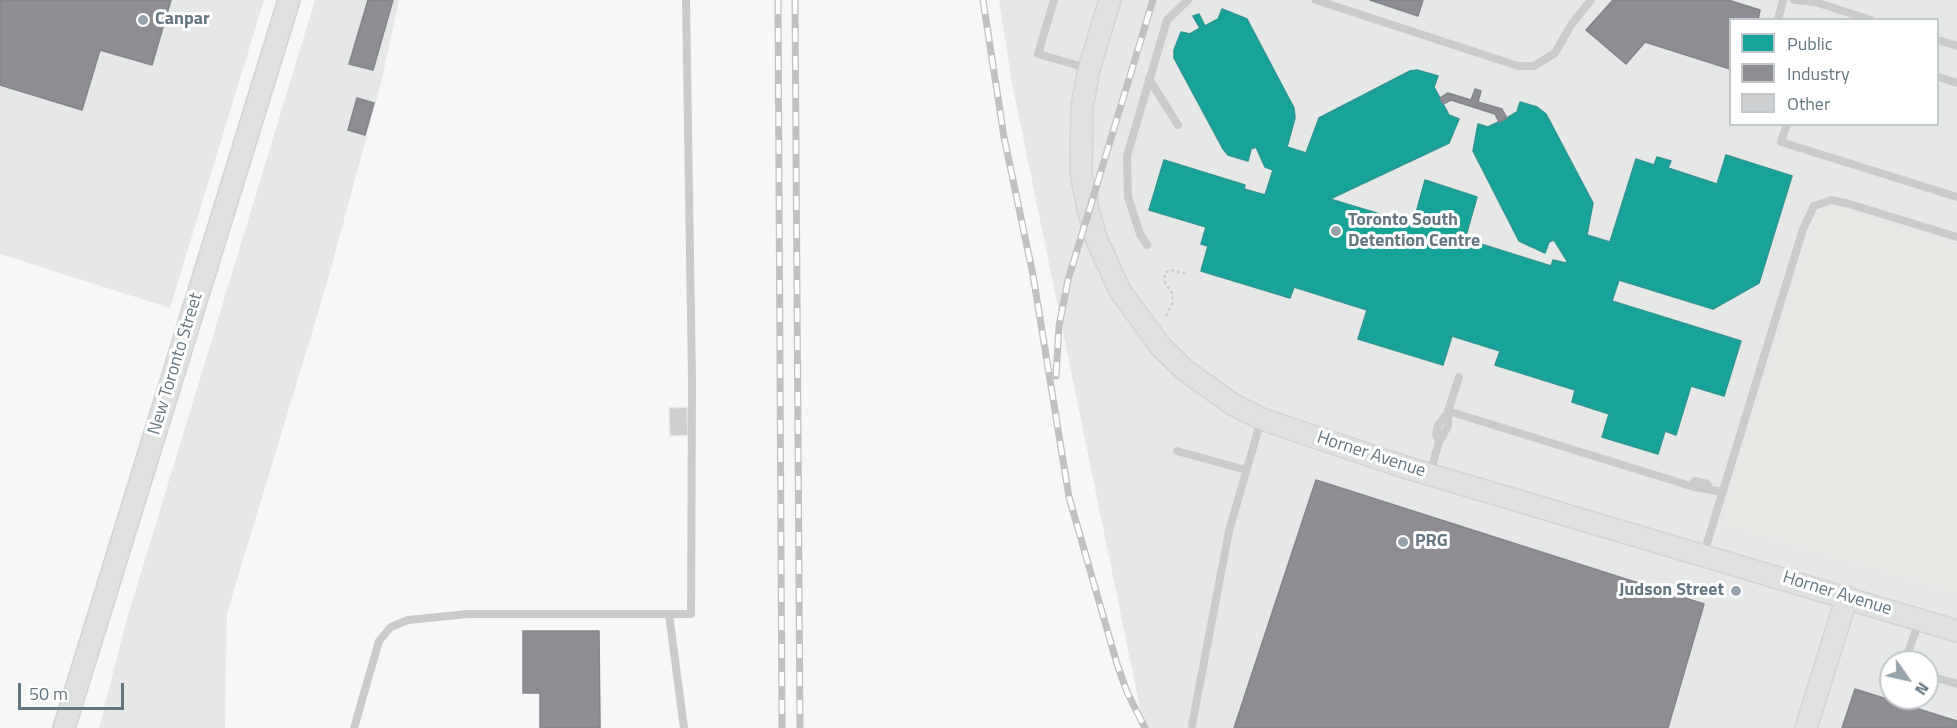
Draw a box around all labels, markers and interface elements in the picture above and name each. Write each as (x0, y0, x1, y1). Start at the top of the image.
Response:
place label: Canpar (155, 9, 210, 31)
marker: Canpar (136, 13, 150, 27)
legend (1729, 18, 1939, 126)
text: Public (1787, 30, 1833, 57)
text: Industry (1787, 60, 1850, 87)
text: Other (1787, 90, 1830, 117)
place label: Toronto South Detention Centre (1348, 210, 1480, 252)
marker: Toronto South Detention Centre (1329, 224, 1343, 238)
street label: New Toronto Street (144, 290, 208, 438)
street label: Horner Avenue (1314, 427, 1428, 483)
place label: PRG (1415, 531, 1448, 553)
marker: PRG (1396, 535, 1410, 549)
street label: Horner Avenue (1780, 567, 1894, 621)
place label: Judson Street (1619, 580, 1724, 602)
marker: Judson Street (1729, 584, 1743, 598)
north arrow (1879, 650, 1939, 710)
scale bar (21, 671, 128, 709)
text: N (1909, 678, 1935, 700)
text: 50 m (29, 680, 68, 707)

